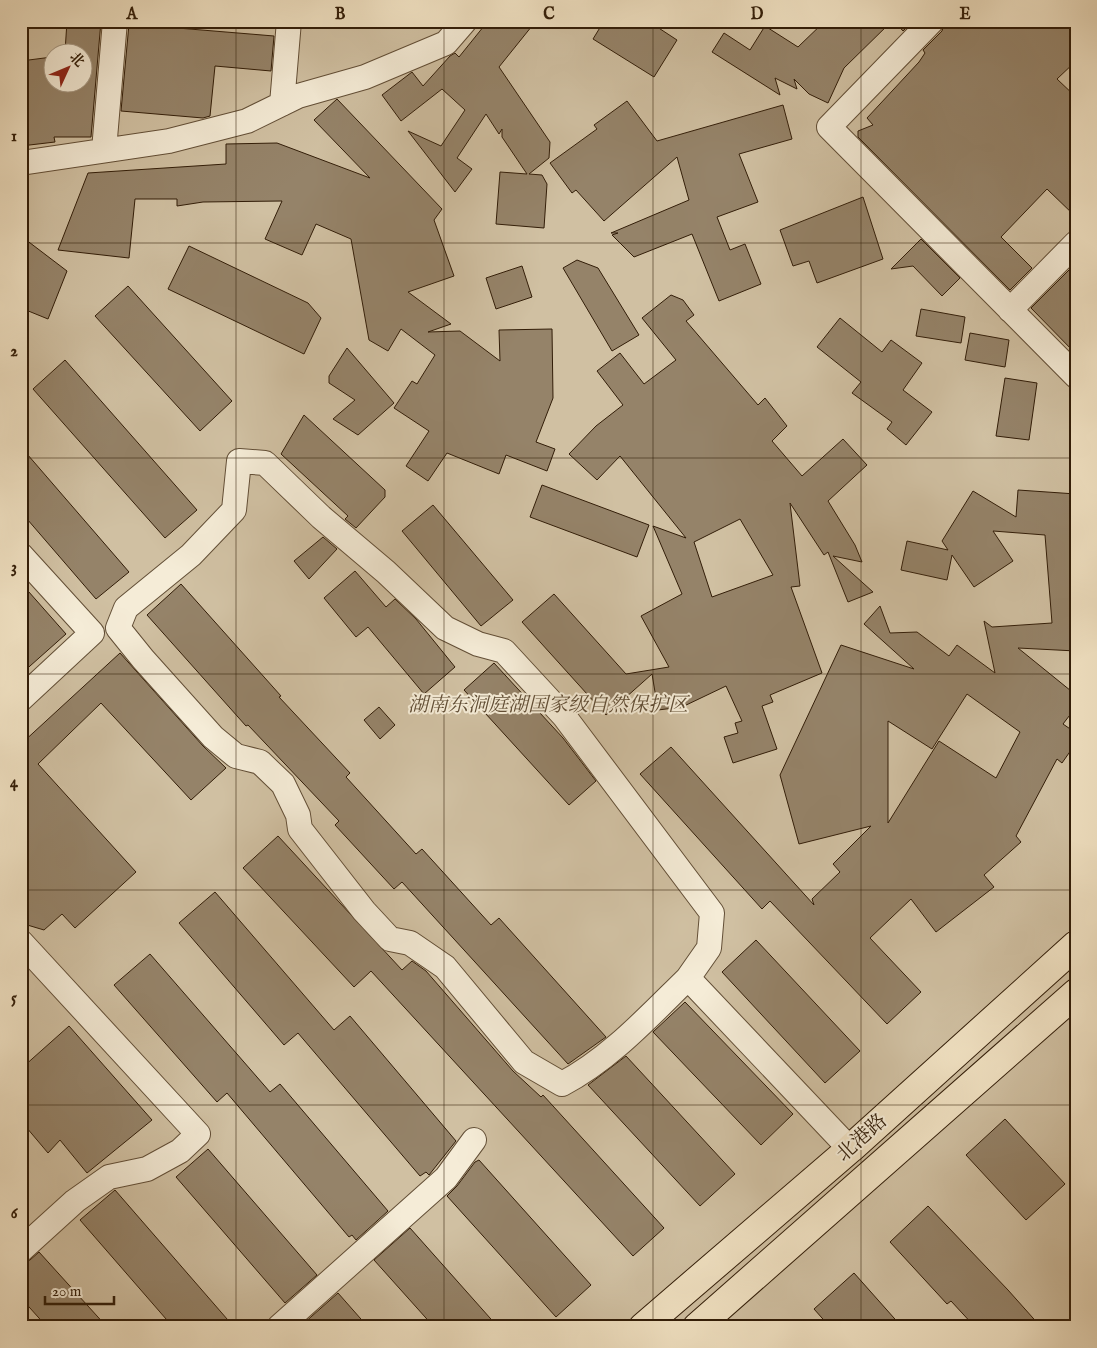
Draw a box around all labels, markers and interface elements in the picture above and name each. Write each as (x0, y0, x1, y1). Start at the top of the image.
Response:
text: A (126, 5, 139, 25)
text: B (335, 5, 346, 25)
text: C (543, 5, 555, 25)
text: D (751, 5, 764, 25)
text: E (959, 5, 971, 25)
north arrow (42, 42, 92, 92)
text: 北 (65, 48, 88, 71)
text: 1 (11, 127, 17, 147)
text: 2 (10, 342, 18, 362)
text: 3 (11, 558, 17, 578)
park label: 湖南东洞庭湖国家级自然保护区 (408, 693, 691, 718)
text: 4 (10, 773, 19, 793)
text: 5 (11, 989, 17, 1009)
street label: 北港路 (831, 1109, 893, 1167)
text: 6 (11, 1204, 19, 1224)
scale bar (45, 1273, 114, 1305)
text: 20 m (52, 1282, 82, 1301)

